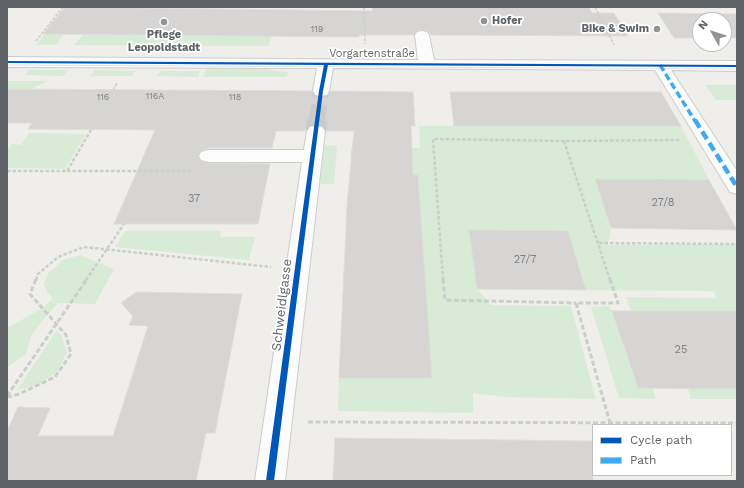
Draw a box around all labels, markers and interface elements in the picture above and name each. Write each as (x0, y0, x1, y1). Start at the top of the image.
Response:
north arrow (692, 12, 732, 52)
place label: Hofer (492, 14, 522, 28)
marker: Hofer (479, 16, 489, 26)
marker: Pflege Leopoldstadt (159, 17, 169, 27)
text: N (695, 18, 711, 32)
place label: Bike & Swim (581, 22, 649, 36)
house number: 119 (311, 24, 323, 34)
marker: Bike & Swim (652, 24, 662, 34)
place label: Pflege Leopoldstadt (128, 28, 200, 54)
street label: Vorgartenstraße (329, 47, 415, 61)
house number: 116A (146, 91, 164, 101)
house number: 116 (97, 92, 109, 102)
house number: 118 (229, 92, 241, 102)
house number: 37 (188, 192, 200, 206)
house number: 27/8 (651, 196, 675, 210)
house number: 27/7 (514, 253, 536, 267)
street label: Schweidlgasse (269, 258, 295, 352)
house number: 25 (675, 343, 687, 357)
legend (592, 424, 732, 476)
text: Cycle path (630, 433, 692, 447)
text: Path (630, 453, 656, 467)

